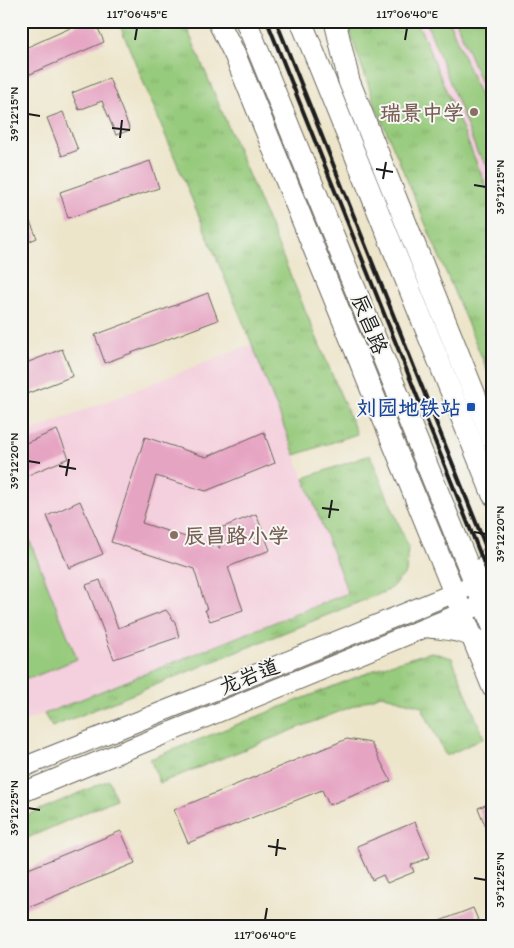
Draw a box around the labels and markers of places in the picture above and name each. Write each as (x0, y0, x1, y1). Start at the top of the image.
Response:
place label: 瑞景中学 (380, 100, 464, 125)
marker: 瑞景中学 (468, 106, 480, 118)
place label: 刘园地铁站 (356, 395, 461, 420)
marker: 刘园地铁站 (465, 401, 477, 413)
place label: 辰昌路小学 (184, 523, 289, 548)
marker: 辰昌路小学 (168, 529, 180, 541)

